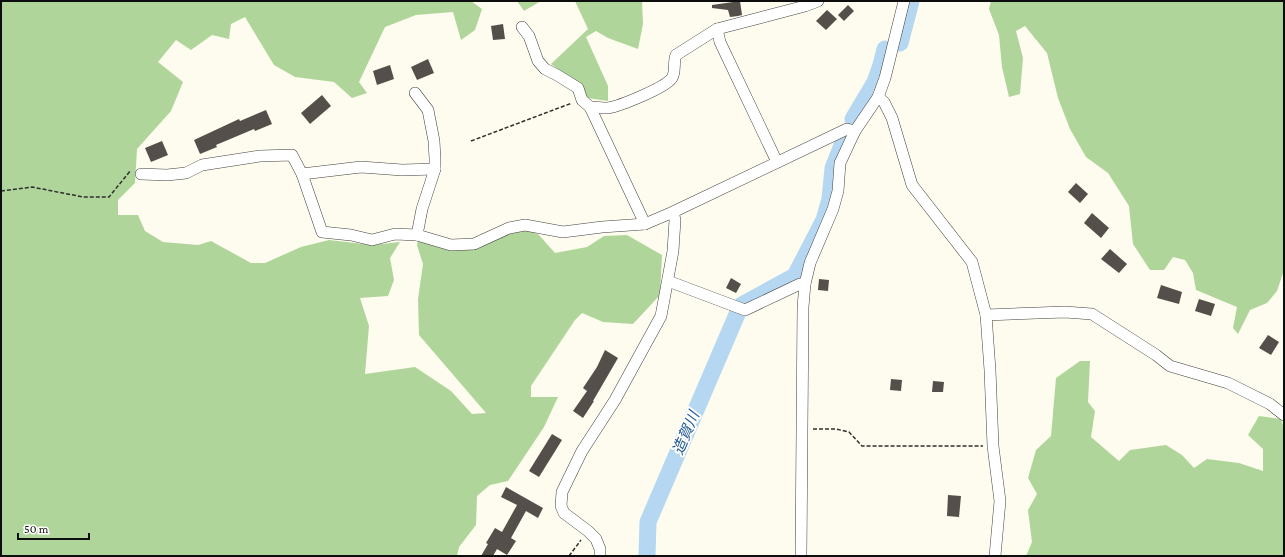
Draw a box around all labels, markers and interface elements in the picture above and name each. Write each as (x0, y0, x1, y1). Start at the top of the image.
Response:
water label: 造賀川 (670, 407, 703, 457)
scale bar (18, 515, 89, 541)
text: 50 m (24, 522, 49, 536)

